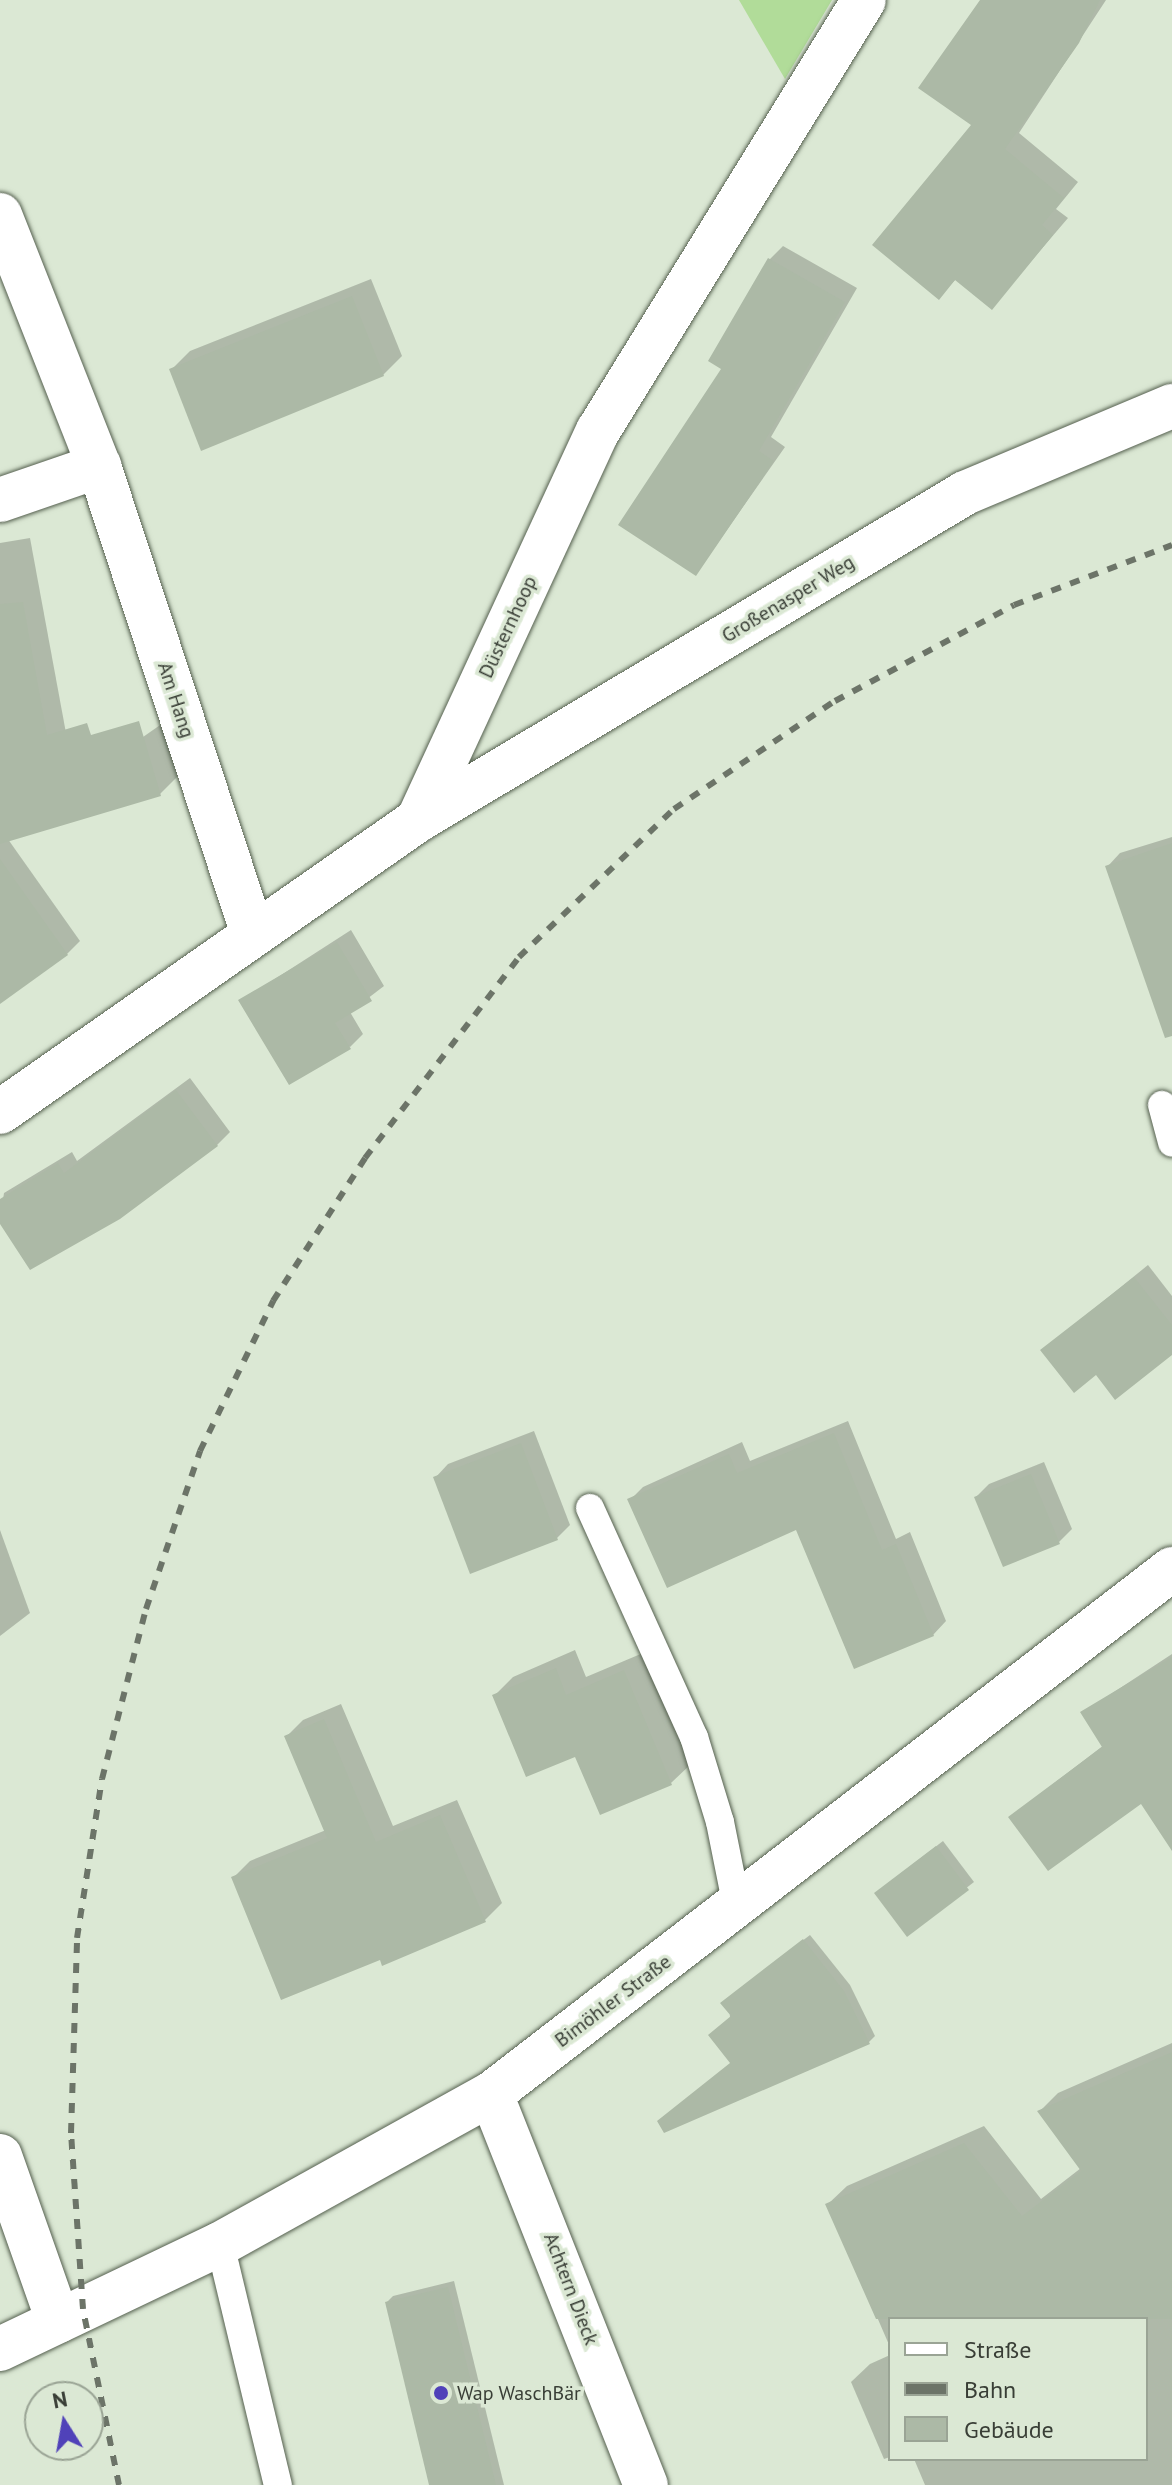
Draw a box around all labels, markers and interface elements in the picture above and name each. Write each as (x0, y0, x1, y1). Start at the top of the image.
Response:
street label: Großenasper Weg (717, 550, 859, 648)
street label: Düsternhoop (474, 572, 542, 682)
street label: Am Hang (152, 659, 200, 741)
street label: Bimöhler Straße (550, 1950, 676, 2052)
street label: Achtern Dieck (539, 2230, 603, 2348)
legend (888, 2317, 1148, 2461)
text: Straße (964, 2334, 1031, 2365)
text: Bahn (964, 2374, 1016, 2405)
north arrow (24, 2381, 104, 2461)
place label: Wap WaschBär (457, 2381, 581, 2405)
text: N (50, 2384, 70, 2415)
marker: Wap WaschBär (432, 2384, 450, 2402)
text: Gebäude (964, 2414, 1054, 2445)

